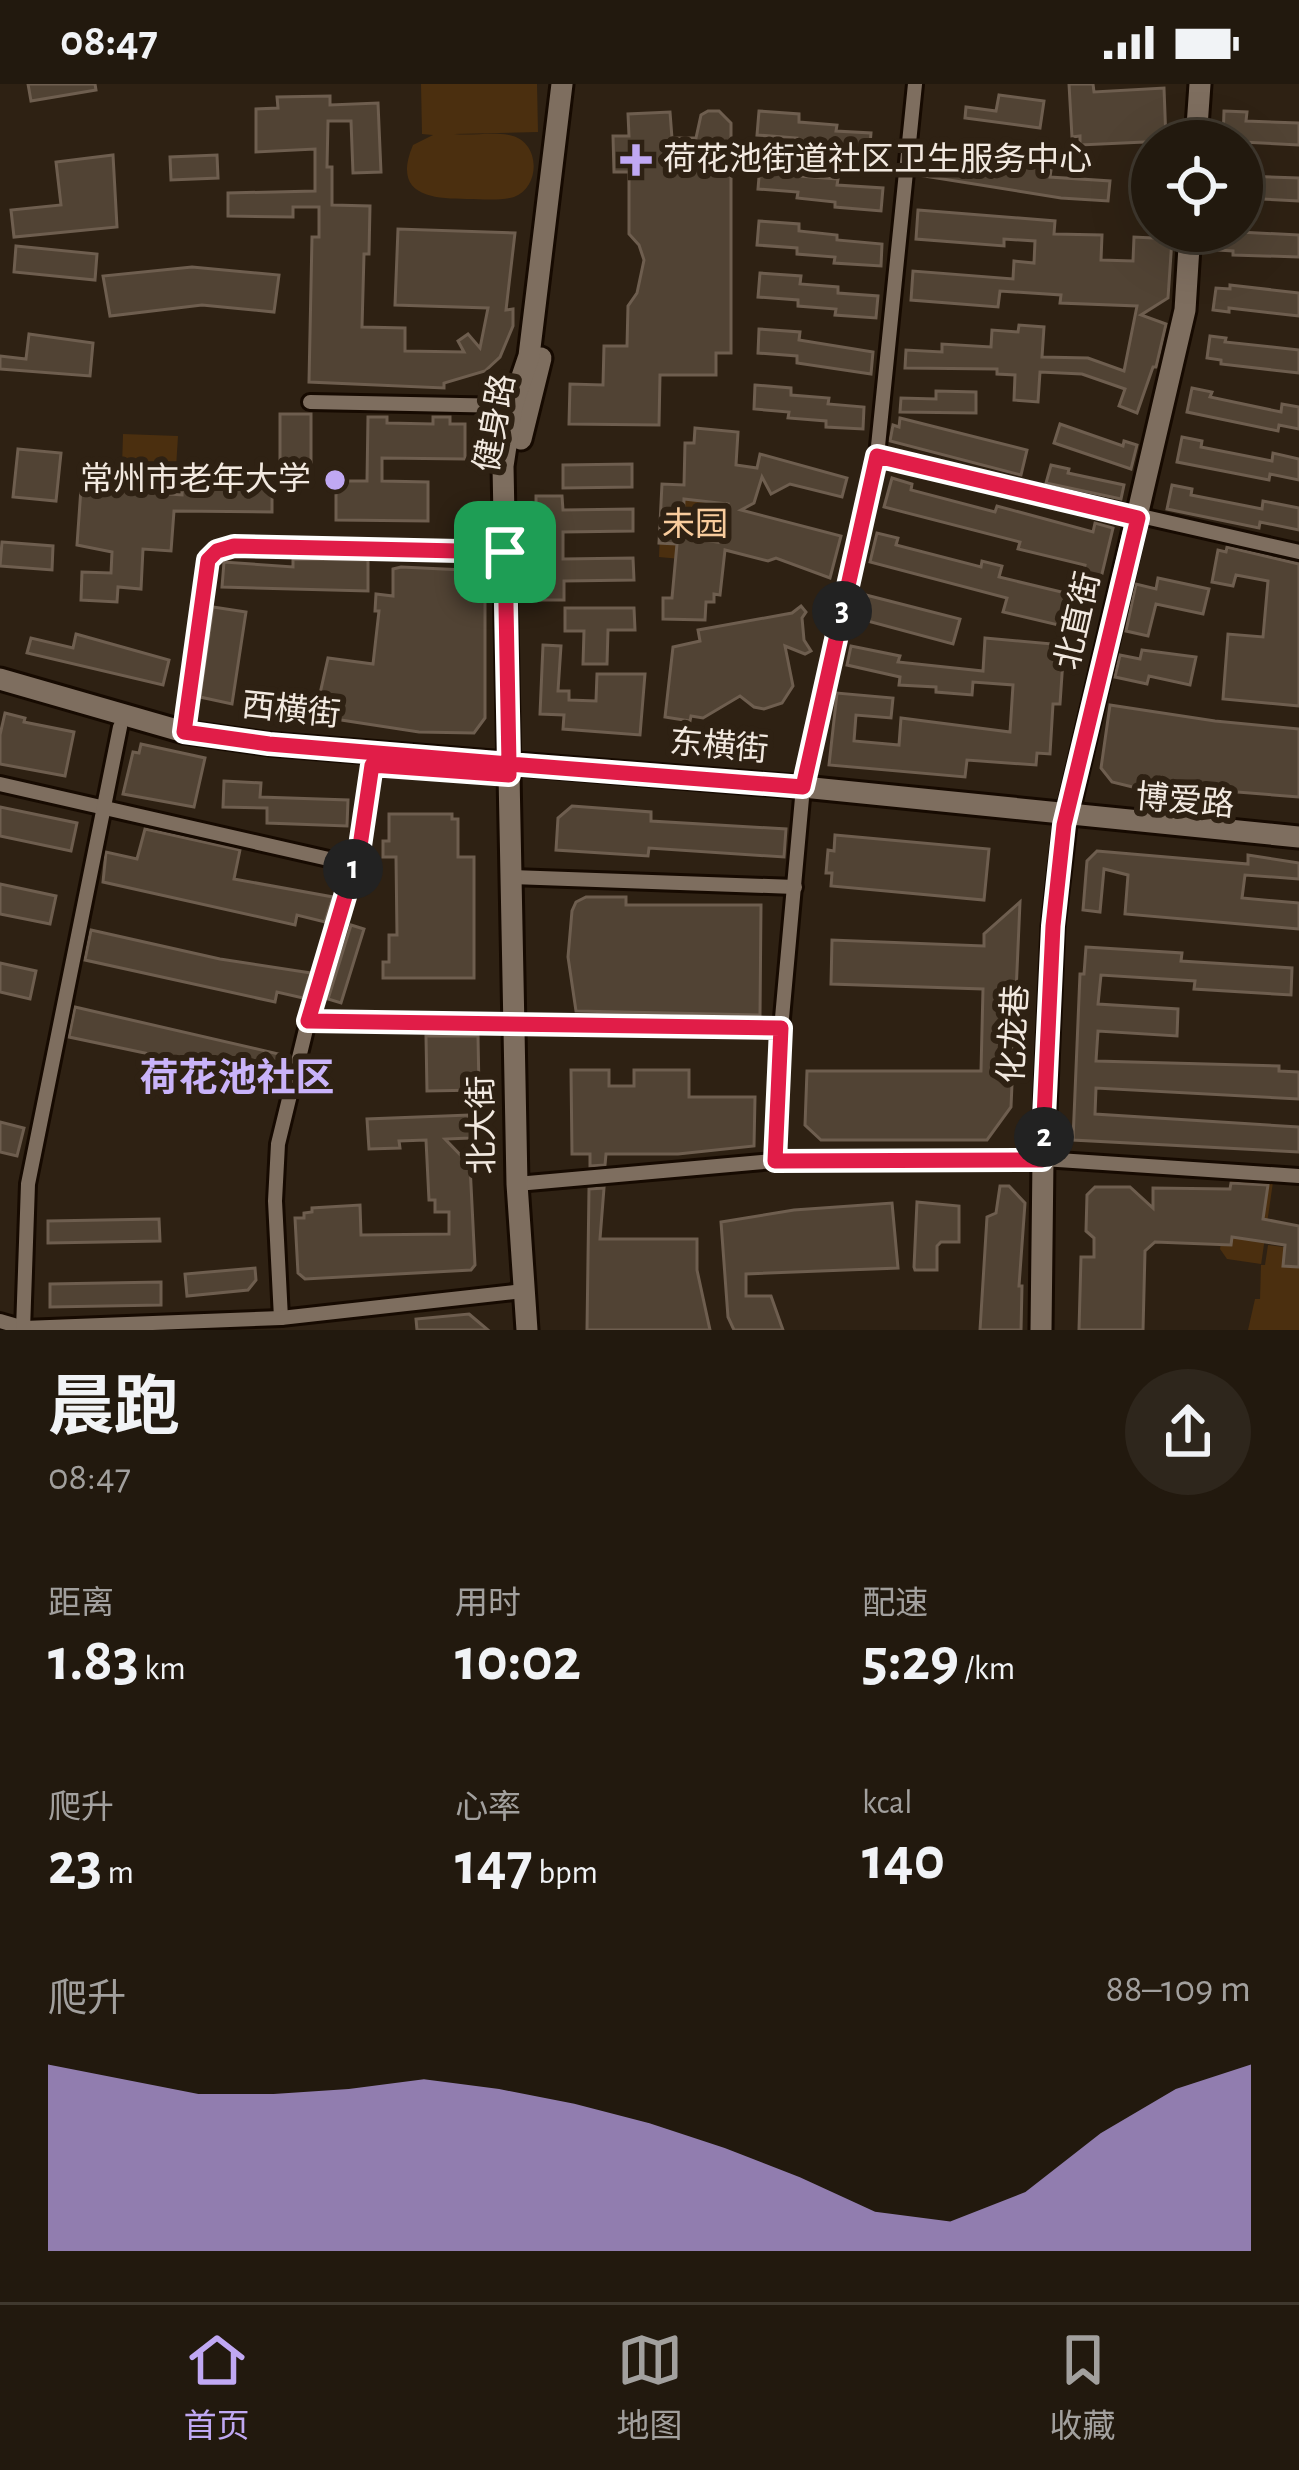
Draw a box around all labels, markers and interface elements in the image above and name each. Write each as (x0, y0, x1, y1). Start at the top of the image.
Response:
text: 08:47 (60, 19, 158, 64)
map controls (1131, 120, 1263, 252)
button: locate (1131, 120, 1263, 252)
place label: 荷花池街道社区卫生服务中心 (663, 142, 1092, 177)
marker: 荷花池街道社区卫生服务中心 (620, 144, 652, 176)
street label: 健身路 (469, 371, 521, 475)
place label: 常州市老年大学 (80, 461, 311, 497)
marker: 常州市老年大学 (322, 467, 348, 493)
pin (454, 501, 556, 603)
park label: 未园 (662, 507, 728, 542)
icon: arrive (472, 519, 538, 585)
street label: 北直街 (1050, 569, 1106, 673)
pin: 3 (812, 581, 872, 641)
text: 3 (835, 594, 849, 627)
street label: 西横街 (240, 687, 342, 733)
street label: 东横街 (668, 724, 770, 768)
street label: 博爱路 (1134, 779, 1236, 823)
pin: 1 (323, 839, 383, 899)
text: 1 (347, 852, 359, 885)
street label: 化龙巷 (994, 984, 1034, 1084)
district label: 荷花池社区 (139, 1057, 335, 1099)
street label: 北大街 (464, 1075, 500, 1175)
pin: 2 (1014, 1107, 1074, 1167)
text: 2 (1036, 1120, 1052, 1153)
button: share (1125, 1369, 1251, 1495)
text: 晨跑 (48, 1376, 180, 1442)
text: 08:47 (48, 1458, 131, 1497)
text: 距离 (48, 1588, 114, 1621)
text: 用时 (455, 1588, 521, 1621)
text: 配速 (862, 1588, 928, 1621)
text: 1.83 (48, 1631, 139, 1691)
text: 10:02 (455, 1631, 581, 1691)
text: 5:29 (862, 1631, 959, 1691)
text: km (139, 1653, 186, 1686)
text: /km (959, 1653, 1015, 1686)
text: kcal (862, 1787, 912, 1820)
text: 爬升 (48, 1792, 114, 1825)
text: 心率 (455, 1792, 521, 1825)
text: 140 (862, 1830, 945, 1890)
text: 23 (48, 1835, 102, 1895)
text: 147 (455, 1835, 533, 1895)
text: m (102, 1857, 134, 1890)
text: bpm (533, 1857, 598, 1890)
text: 88–109 m (1105, 1970, 1251, 2009)
text: 爬升 (48, 1980, 126, 2019)
tab: 首页 (184, 2327, 250, 2448)
tab: 地图 (617, 2327, 683, 2448)
tab: 收藏 (1050, 2327, 1116, 2448)

